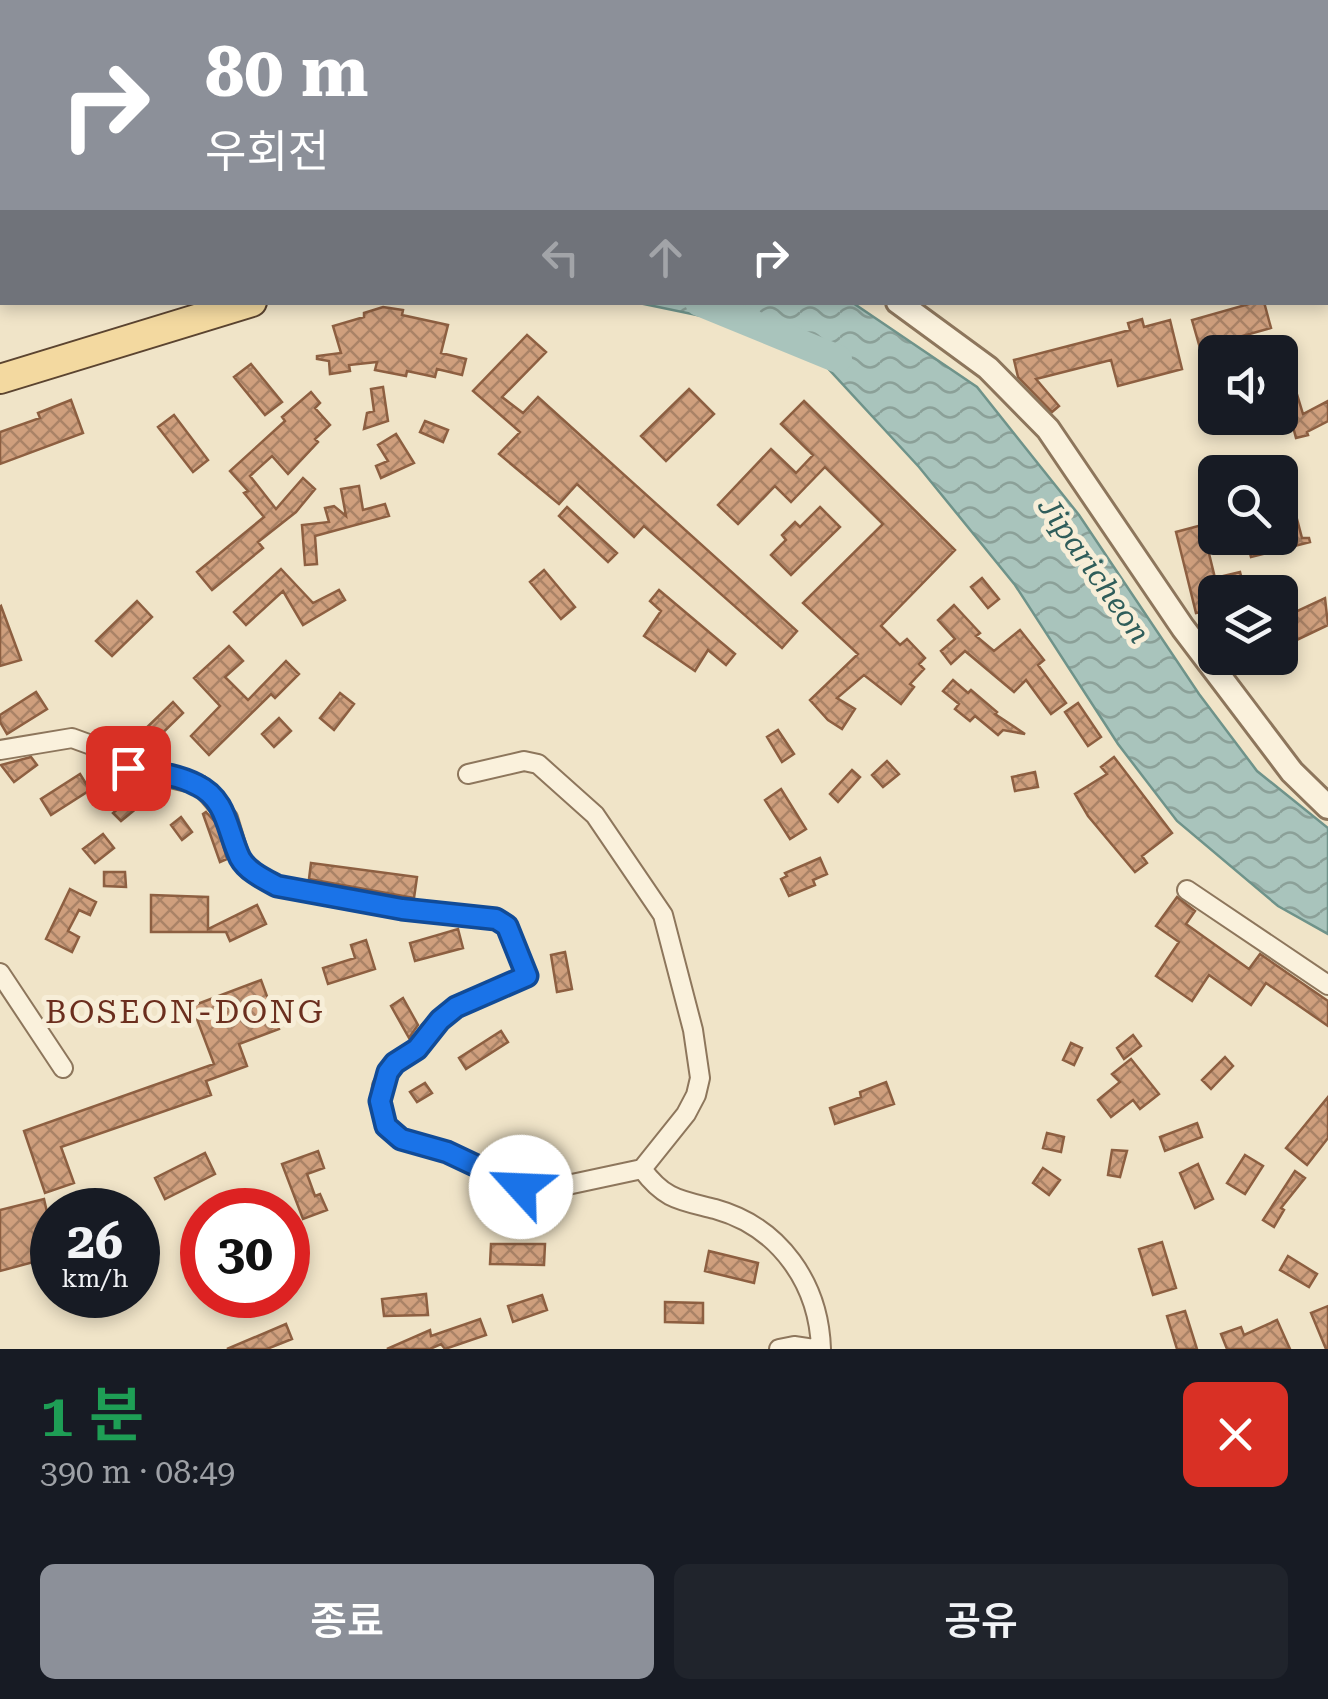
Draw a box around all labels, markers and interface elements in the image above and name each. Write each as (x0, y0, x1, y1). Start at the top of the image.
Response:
text: 80 m (205, 31, 369, 113)
icon: right (40, 40, 170, 170)
text: 우회전 (205, 125, 329, 178)
icon: left (533, 230, 588, 285)
icon: ahead (638, 230, 693, 285)
icon: right (743, 230, 798, 285)
map controls (1198, 335, 1298, 675)
button: sound (1198, 335, 1298, 435)
button: search (1198, 455, 1298, 555)
water label: Jiparicheon (1031, 489, 1157, 649)
button: layers (1198, 575, 1298, 675)
pin (86, 726, 171, 811)
icon: arrive (101, 741, 156, 796)
district label: BOSEON-DONG (45, 993, 325, 1031)
position arrow (469, 1135, 573, 1239)
speed limit sign: 30 (180, 1188, 310, 1318)
text: 26 (67, 1212, 123, 1270)
text: km/h (62, 1264, 128, 1293)
text: 1 분 (40, 1380, 144, 1451)
button: close (1183, 1382, 1288, 1487)
text: 390 m · 08:49 (40, 1453, 235, 1491)
button: 종료 (40, 1564, 654, 1679)
button: 공유 (674, 1564, 1288, 1679)

